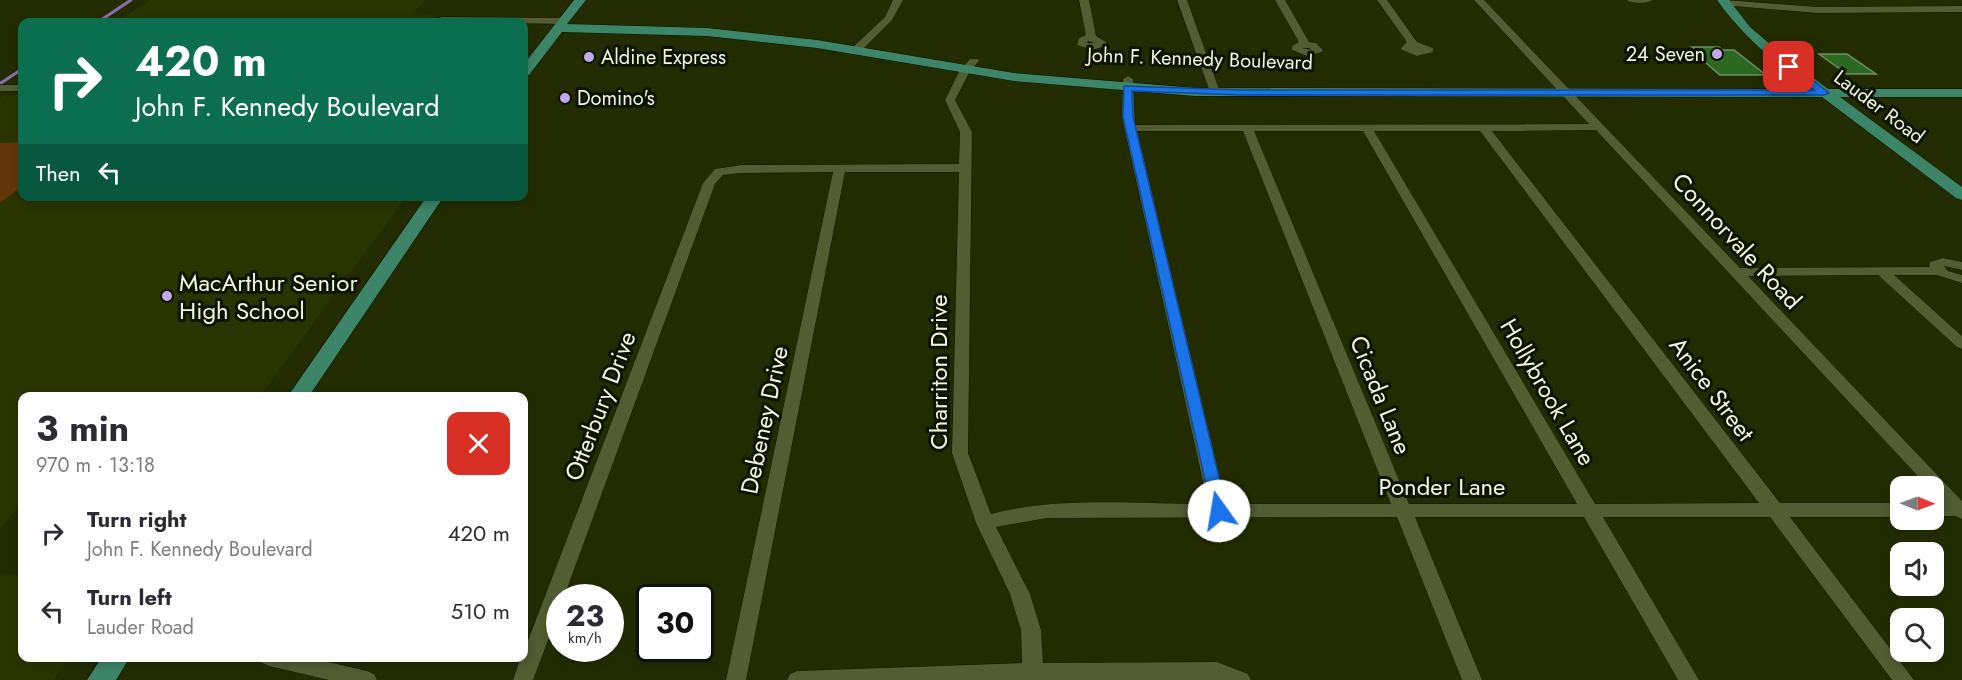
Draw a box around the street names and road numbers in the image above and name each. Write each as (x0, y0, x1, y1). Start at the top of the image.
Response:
street label: John F. Kennedy Boulevard (1084, 40, 1313, 77)
street label: Lauder Road (1828, 63, 1930, 151)
street label: Connorvale Road (1664, 165, 1810, 317)
street label: Charriton Drive (921, 294, 956, 450)
street label: Hollybrook Lane (1492, 312, 1604, 472)
street label: Otterbury Drive (555, 326, 645, 486)
street label: Anice Street (1661, 329, 1763, 449)
street label: Cicada Lane (1341, 330, 1421, 460)
street label: Debeney Drive (731, 343, 797, 497)
street label: Ponder Lane (1379, 469, 1505, 504)

